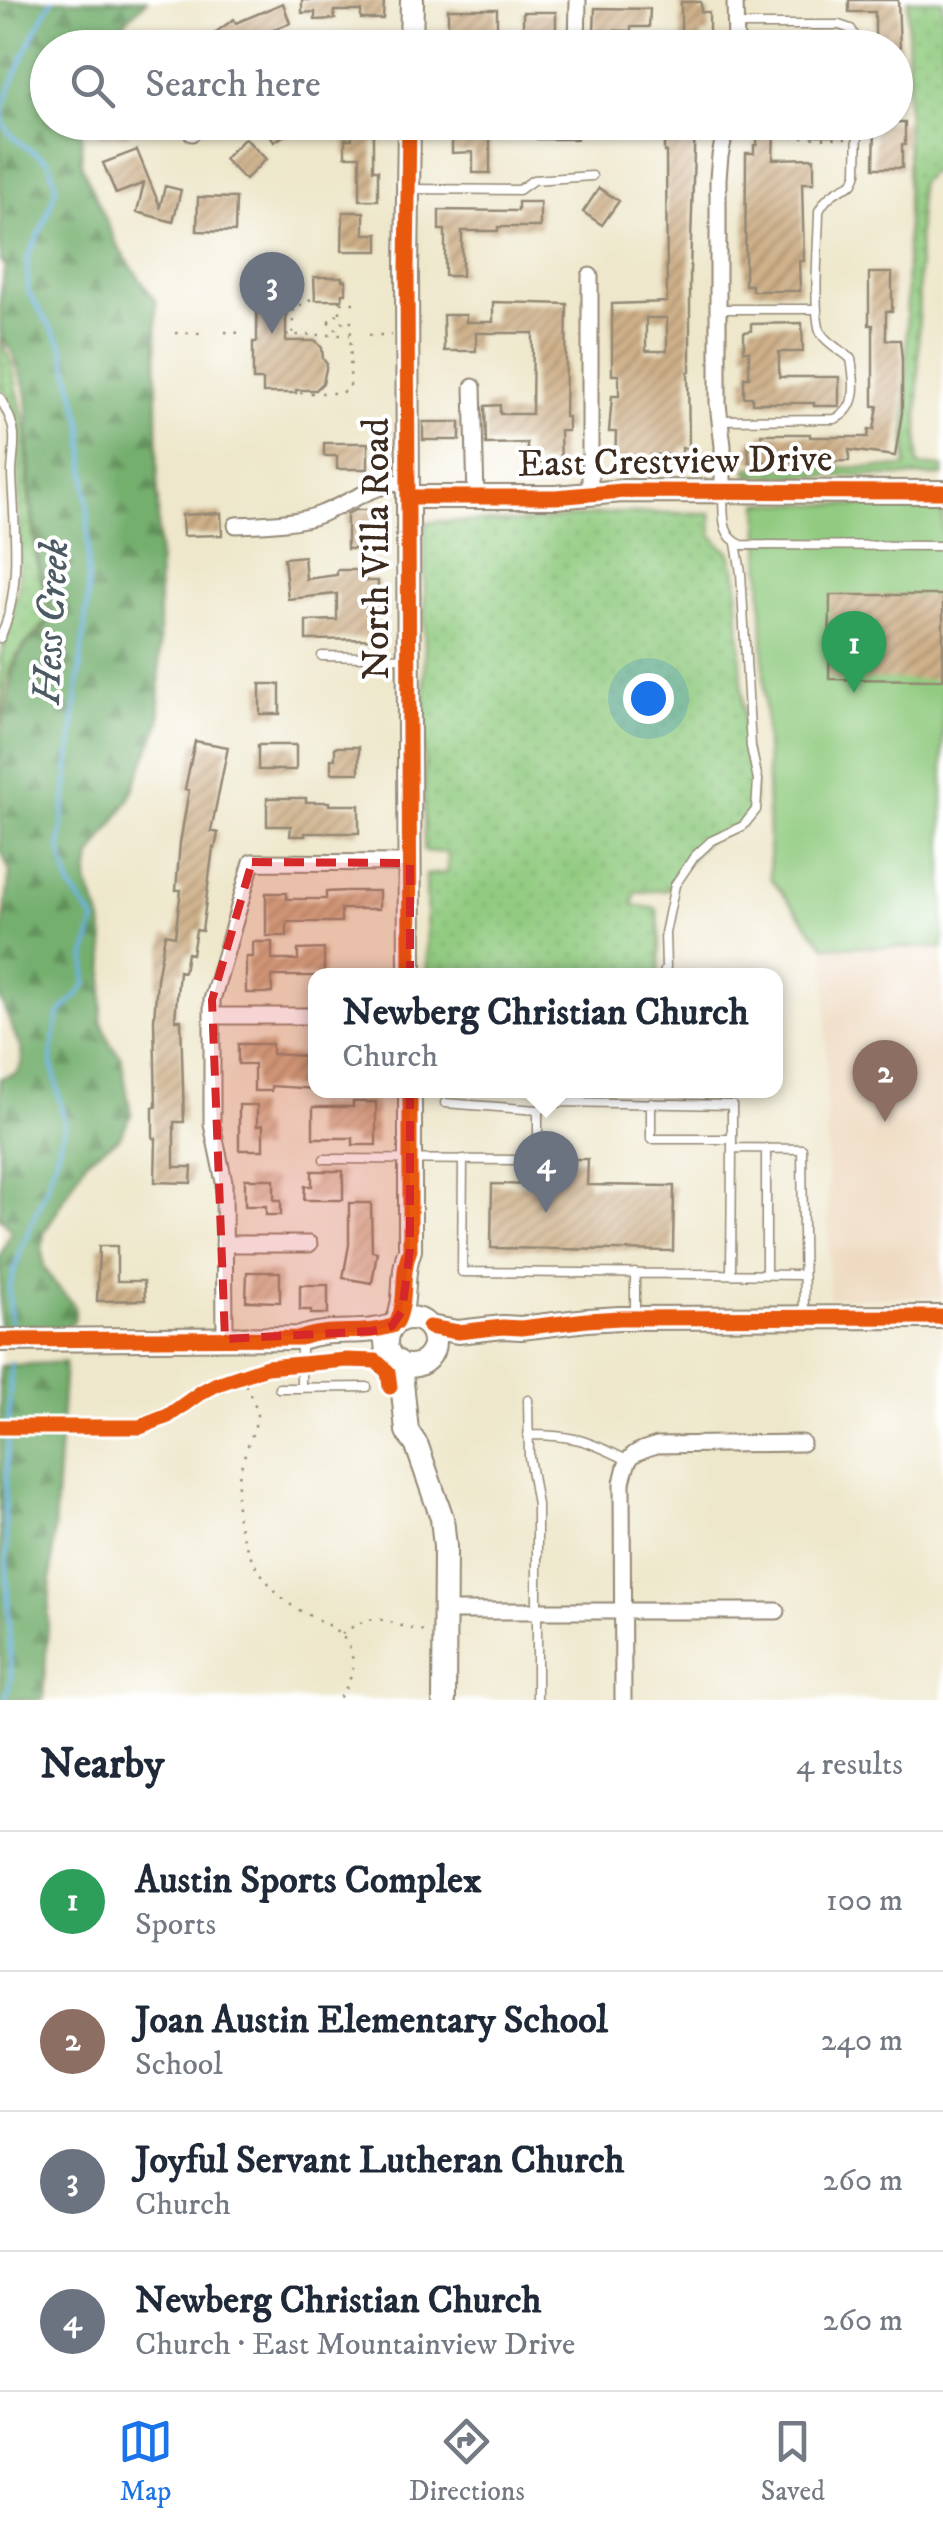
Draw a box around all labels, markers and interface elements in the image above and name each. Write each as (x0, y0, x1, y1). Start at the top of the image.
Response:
search box (30, 30, 913, 140)
icon: search (65, 58, 120, 113)
text: Search here (145, 61, 321, 109)
pin: 3 (240, 252, 304, 334)
street label: North Villa Road (353, 418, 401, 680)
street label: East Crestview Drive (517, 435, 833, 489)
water label: Hess Creek (23, 538, 81, 707)
pin: 1 (822, 610, 886, 693)
your location (623, 673, 674, 724)
popup (308, 968, 783, 1098)
text: Newberg Christian Church (342, 989, 749, 1037)
text: Church (342, 1037, 438, 1077)
pin: 2 (852, 1040, 918, 1122)
pin: 4 (514, 1130, 578, 1213)
text: Nearby (40, 1739, 164, 1791)
text: 4 results (796, 1745, 903, 1785)
text: Austin Sports Complex (135, 1857, 482, 1905)
text: 1 (67, 1881, 78, 1921)
text: 100 m (826, 1881, 903, 1921)
text: Sports (135, 1905, 216, 1945)
text: Joan Austin Elementary School (135, 1997, 608, 2045)
text: 2 (65, 2021, 80, 2061)
text: 240 m (821, 2021, 903, 2061)
text: School (135, 2045, 223, 2085)
text: Joyful Servant Lutheran Church (135, 2137, 624, 2185)
text: 3 (67, 2161, 78, 2201)
text: 260 m (823, 2161, 903, 2201)
text: Church (135, 2185, 231, 2225)
text: Newberg Christian Church (135, 2277, 541, 2325)
text: 4 (63, 2301, 82, 2341)
text: 260 m (823, 2301, 903, 2341)
text: Church · East Mountainview Drive (135, 2325, 575, 2365)
tab: Map (118, 2414, 173, 2509)
tab: Directions (409, 2414, 525, 2509)
tab: Saved (761, 2414, 825, 2509)

